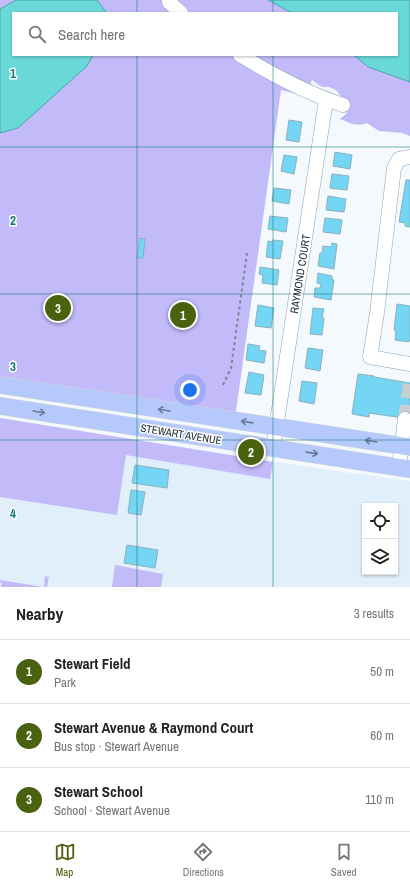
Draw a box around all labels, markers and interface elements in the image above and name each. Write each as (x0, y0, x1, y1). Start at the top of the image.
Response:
search box (12, 12, 398, 56)
icon: search (26, 23, 48, 45)
text: Search here (58, 24, 125, 45)
text: 1 (10, 65, 16, 82)
text: 2 (10, 212, 16, 229)
street label: RAYMOND COURT (287, 233, 313, 315)
pin: 3 (45, 293, 71, 323)
pin: 1 (170, 300, 196, 330)
text: 3 (10, 358, 16, 375)
your location (180, 380, 200, 400)
one-way arrow (158, 406, 171, 414)
one-way arrow (32, 408, 45, 416)
one-way arrow (241, 418, 254, 426)
street label: STEWART AVENUE (139, 421, 223, 447)
pin: 2 (238, 437, 264, 467)
one-way arrow (365, 437, 378, 445)
one-way arrow (305, 449, 318, 457)
map controls (362, 503, 398, 575)
button: locate (362, 503, 398, 539)
text: 4 (10, 505, 16, 522)
button: layers (362, 539, 398, 575)
text: Nearby (16, 602, 63, 625)
text: 3 results (354, 605, 394, 622)
text: Stewart Field (54, 653, 131, 674)
text: 1 (26, 663, 32, 680)
text: 50 m (370, 663, 394, 680)
text: Park (54, 674, 76, 691)
text: Stewart Avenue & Raymond Court (54, 717, 253, 738)
text: 2 (26, 727, 32, 744)
text: 60 m (370, 727, 394, 744)
text: Bus stop · Stewart Avenue (54, 738, 179, 755)
text: Stewart School (54, 781, 143, 802)
text: 3 (26, 791, 32, 808)
text: 110 m (365, 791, 394, 808)
text: School · Stewart Avenue (54, 802, 170, 819)
tab: Map (54, 841, 76, 879)
tab: Directions (183, 841, 224, 879)
tab: Saved (331, 841, 356, 879)

